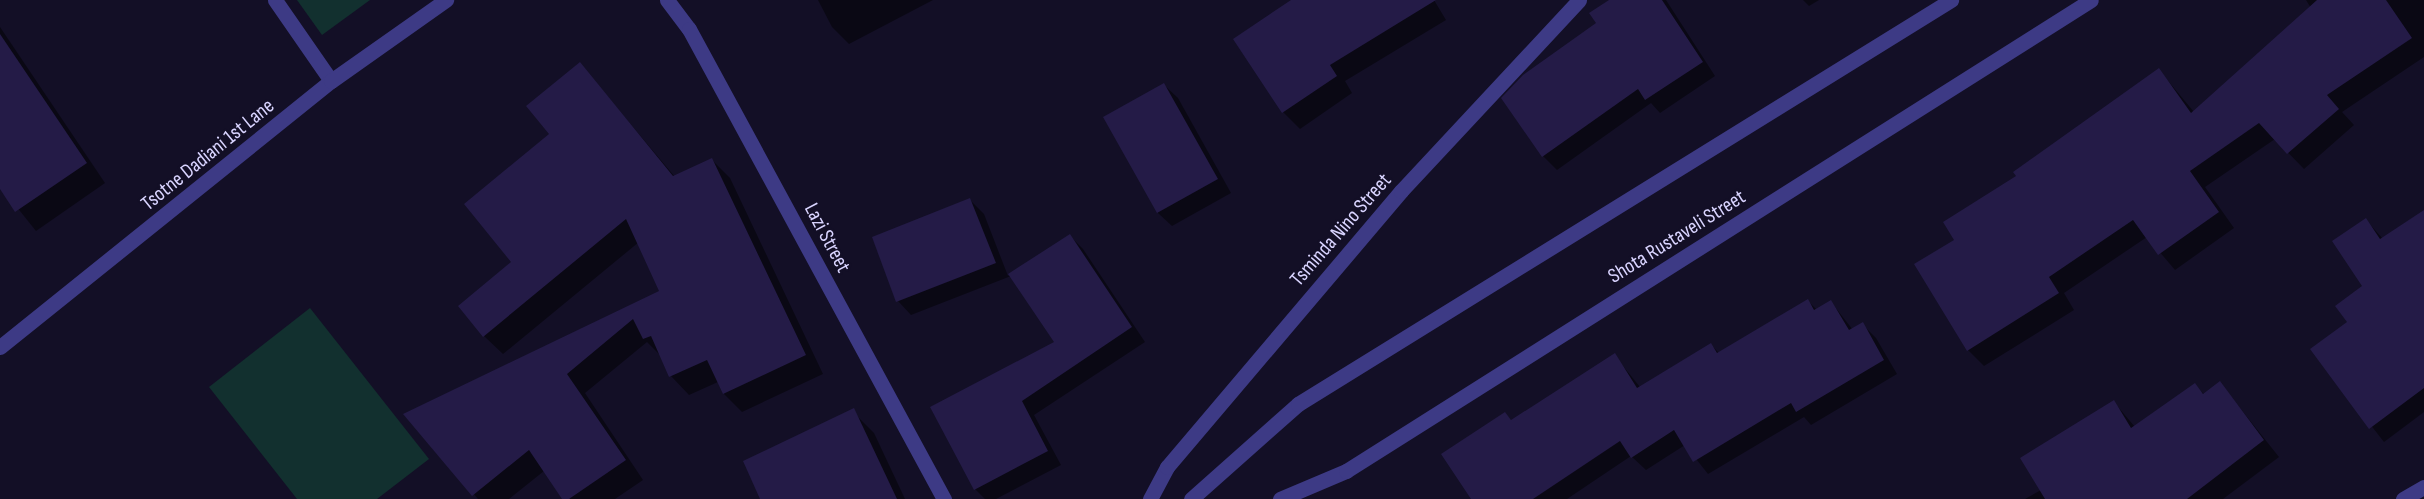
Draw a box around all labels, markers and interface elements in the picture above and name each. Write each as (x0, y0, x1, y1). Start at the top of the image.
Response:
street label: Tsotne Dadiani 1st Lane (136, 94, 280, 216)
street label: Tsminda Nino Street (1285, 168, 1397, 292)
street label: Shota Rustaveli Street (1604, 185, 1750, 289)
street label: Lazi Street (798, 199, 856, 277)

